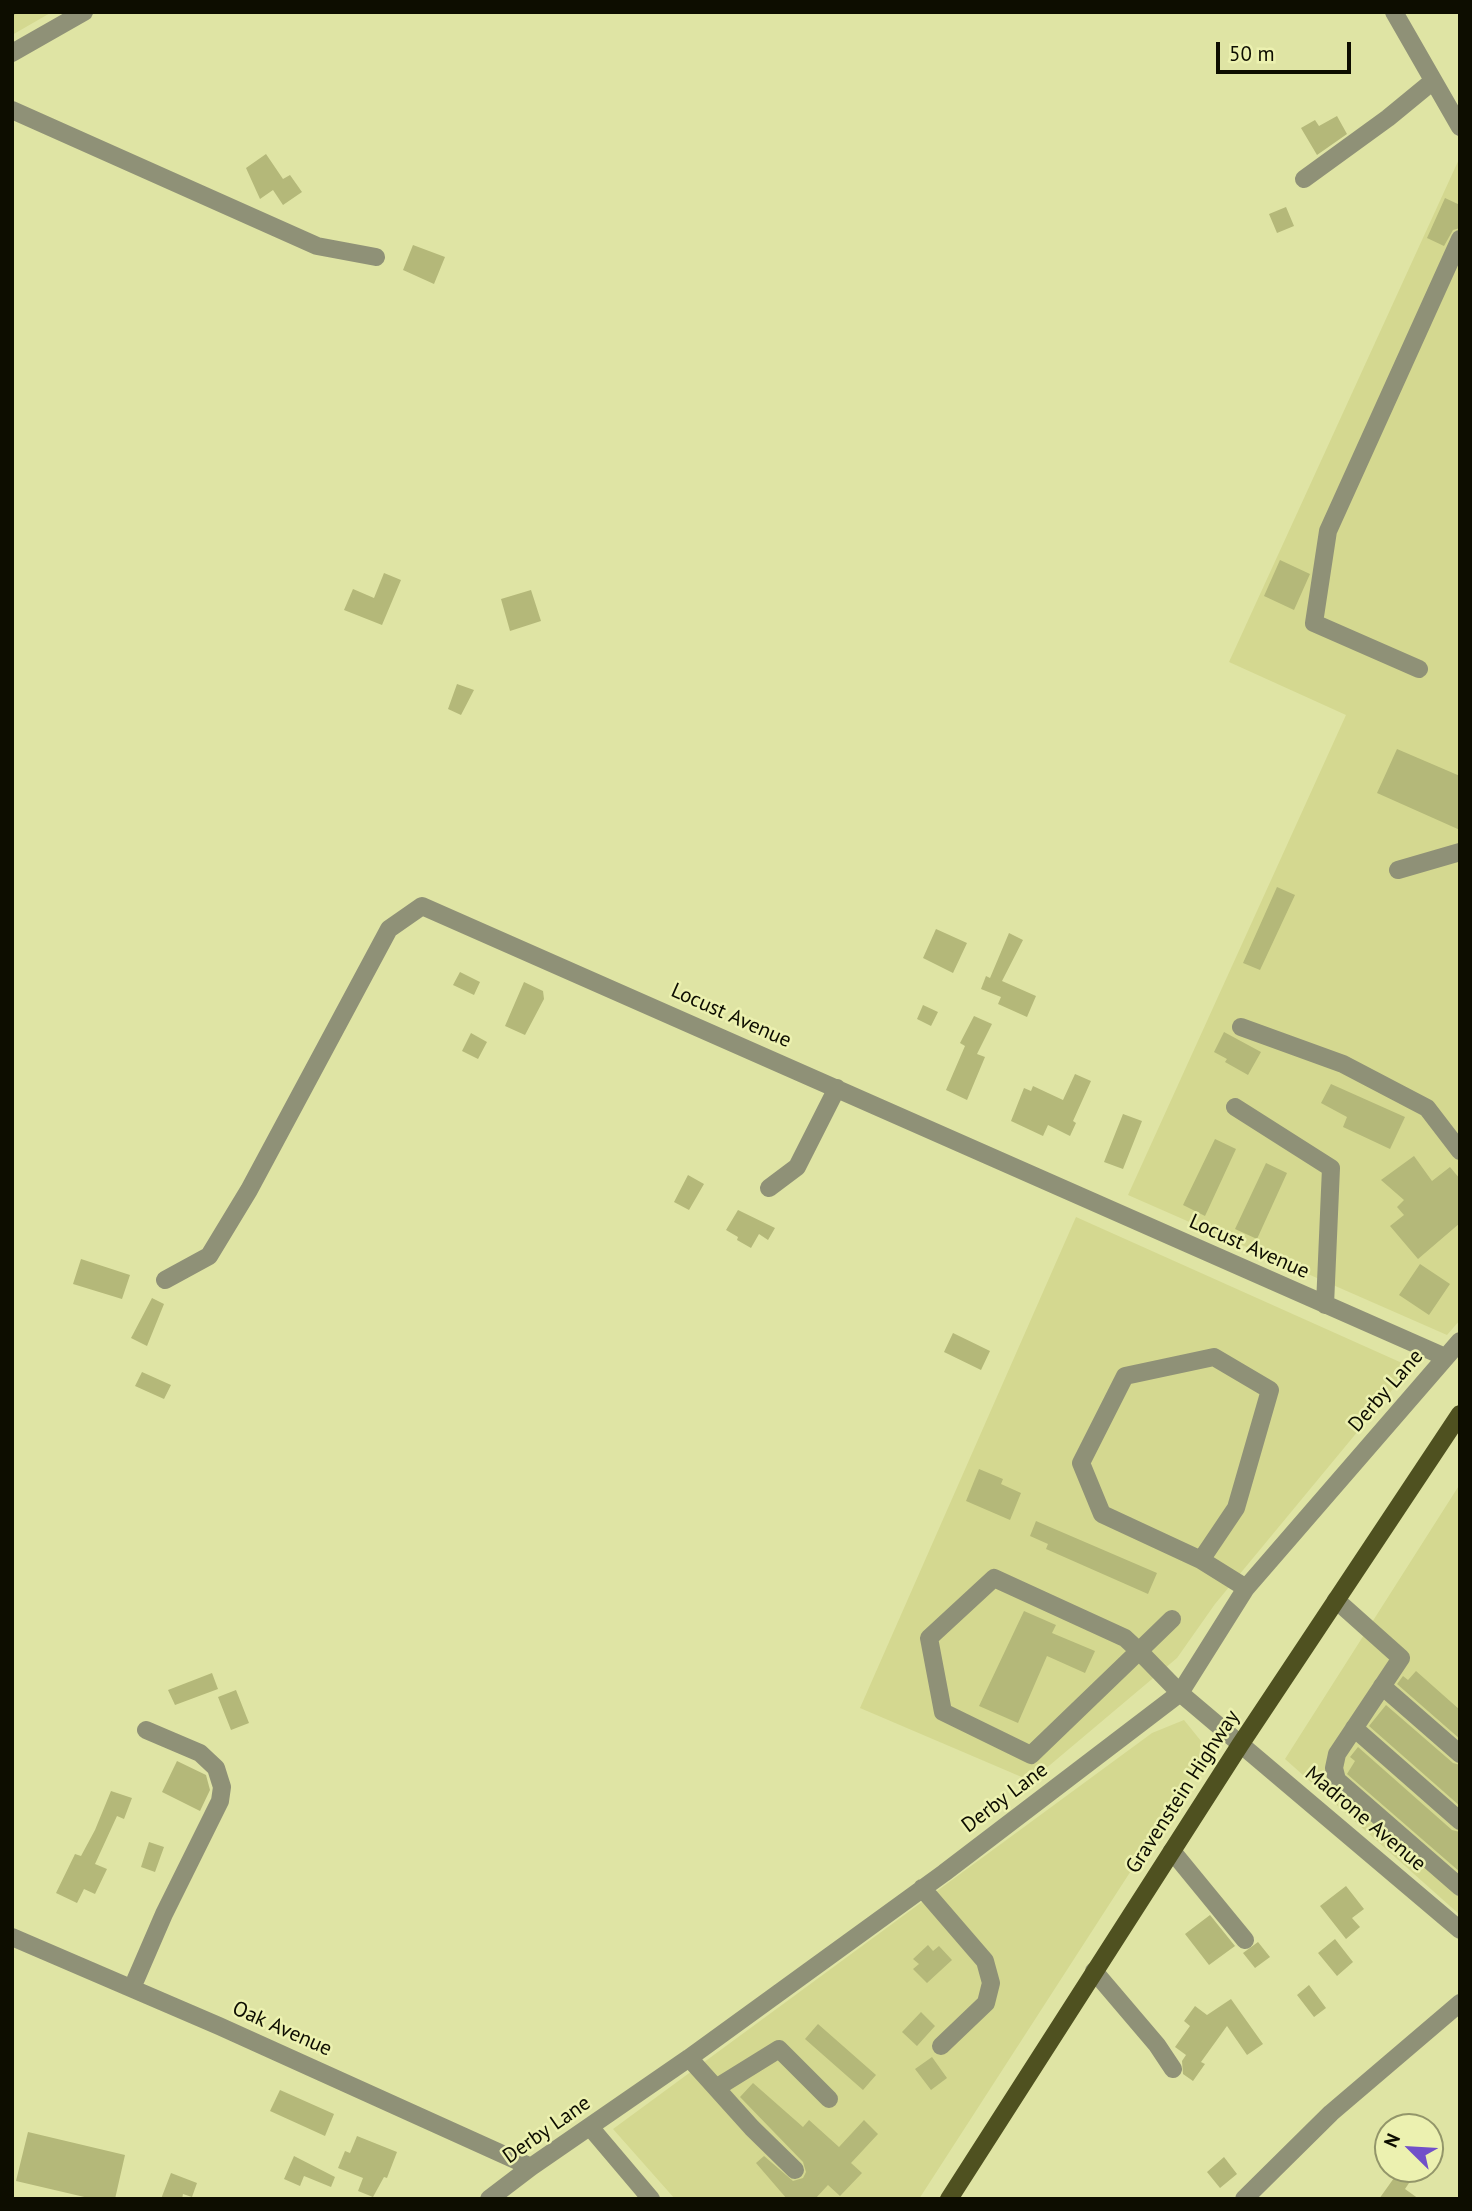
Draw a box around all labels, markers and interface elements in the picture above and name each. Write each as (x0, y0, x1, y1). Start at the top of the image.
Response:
scale bar (1220, 28, 1355, 72)
text: 50 m (1229, 40, 1275, 67)
street label: Locust Avenue (667, 978, 795, 1054)
street label: Locust Avenue (1185, 1209, 1313, 1285)
street label: Derby Lane (1343, 1345, 1429, 1437)
street label: Gravenstein Highway (1121, 1706, 1245, 1878)
street label: Derby Lane (957, 1758, 1053, 1838)
street label: Madrone Avenue (1299, 1761, 1431, 1877)
street label: Oak Avenue (228, 1996, 336, 2062)
street label: Derby Lane (498, 2091, 596, 2169)
north arrow (1374, 2113, 1444, 2183)
text: N (1378, 2130, 1405, 2151)

